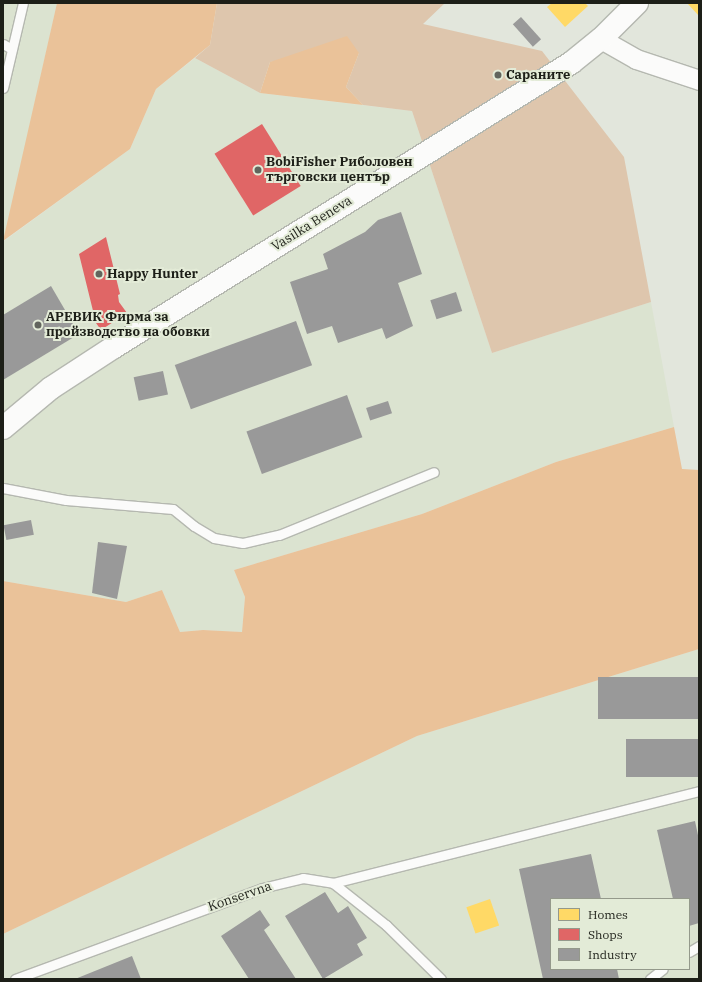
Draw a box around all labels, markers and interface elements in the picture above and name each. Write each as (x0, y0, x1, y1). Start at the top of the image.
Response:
place label: Сараните (506, 67, 570, 83)
marker: Сараните (493, 70, 503, 80)
place label: BobiFisher Риболовен търговски център (266, 155, 412, 186)
marker: BobiFisher Риболовен търговски център (253, 165, 263, 175)
street label: Vasilka Beneva (269, 193, 355, 255)
place label: Happy Hunter (107, 266, 198, 282)
marker: Happy Hunter (94, 269, 104, 279)
place label: АРЕВИК Фирма за пройзводство на обовки (46, 310, 210, 341)
marker: АРЕВИК Фирма за пройзводство на обовки (33, 320, 43, 330)
street label: Konservna (206, 879, 274, 915)
legend (550, 898, 690, 970)
text: Homes (588, 907, 628, 922)
text: Shops (588, 927, 623, 942)
text: Industry (588, 947, 637, 962)

